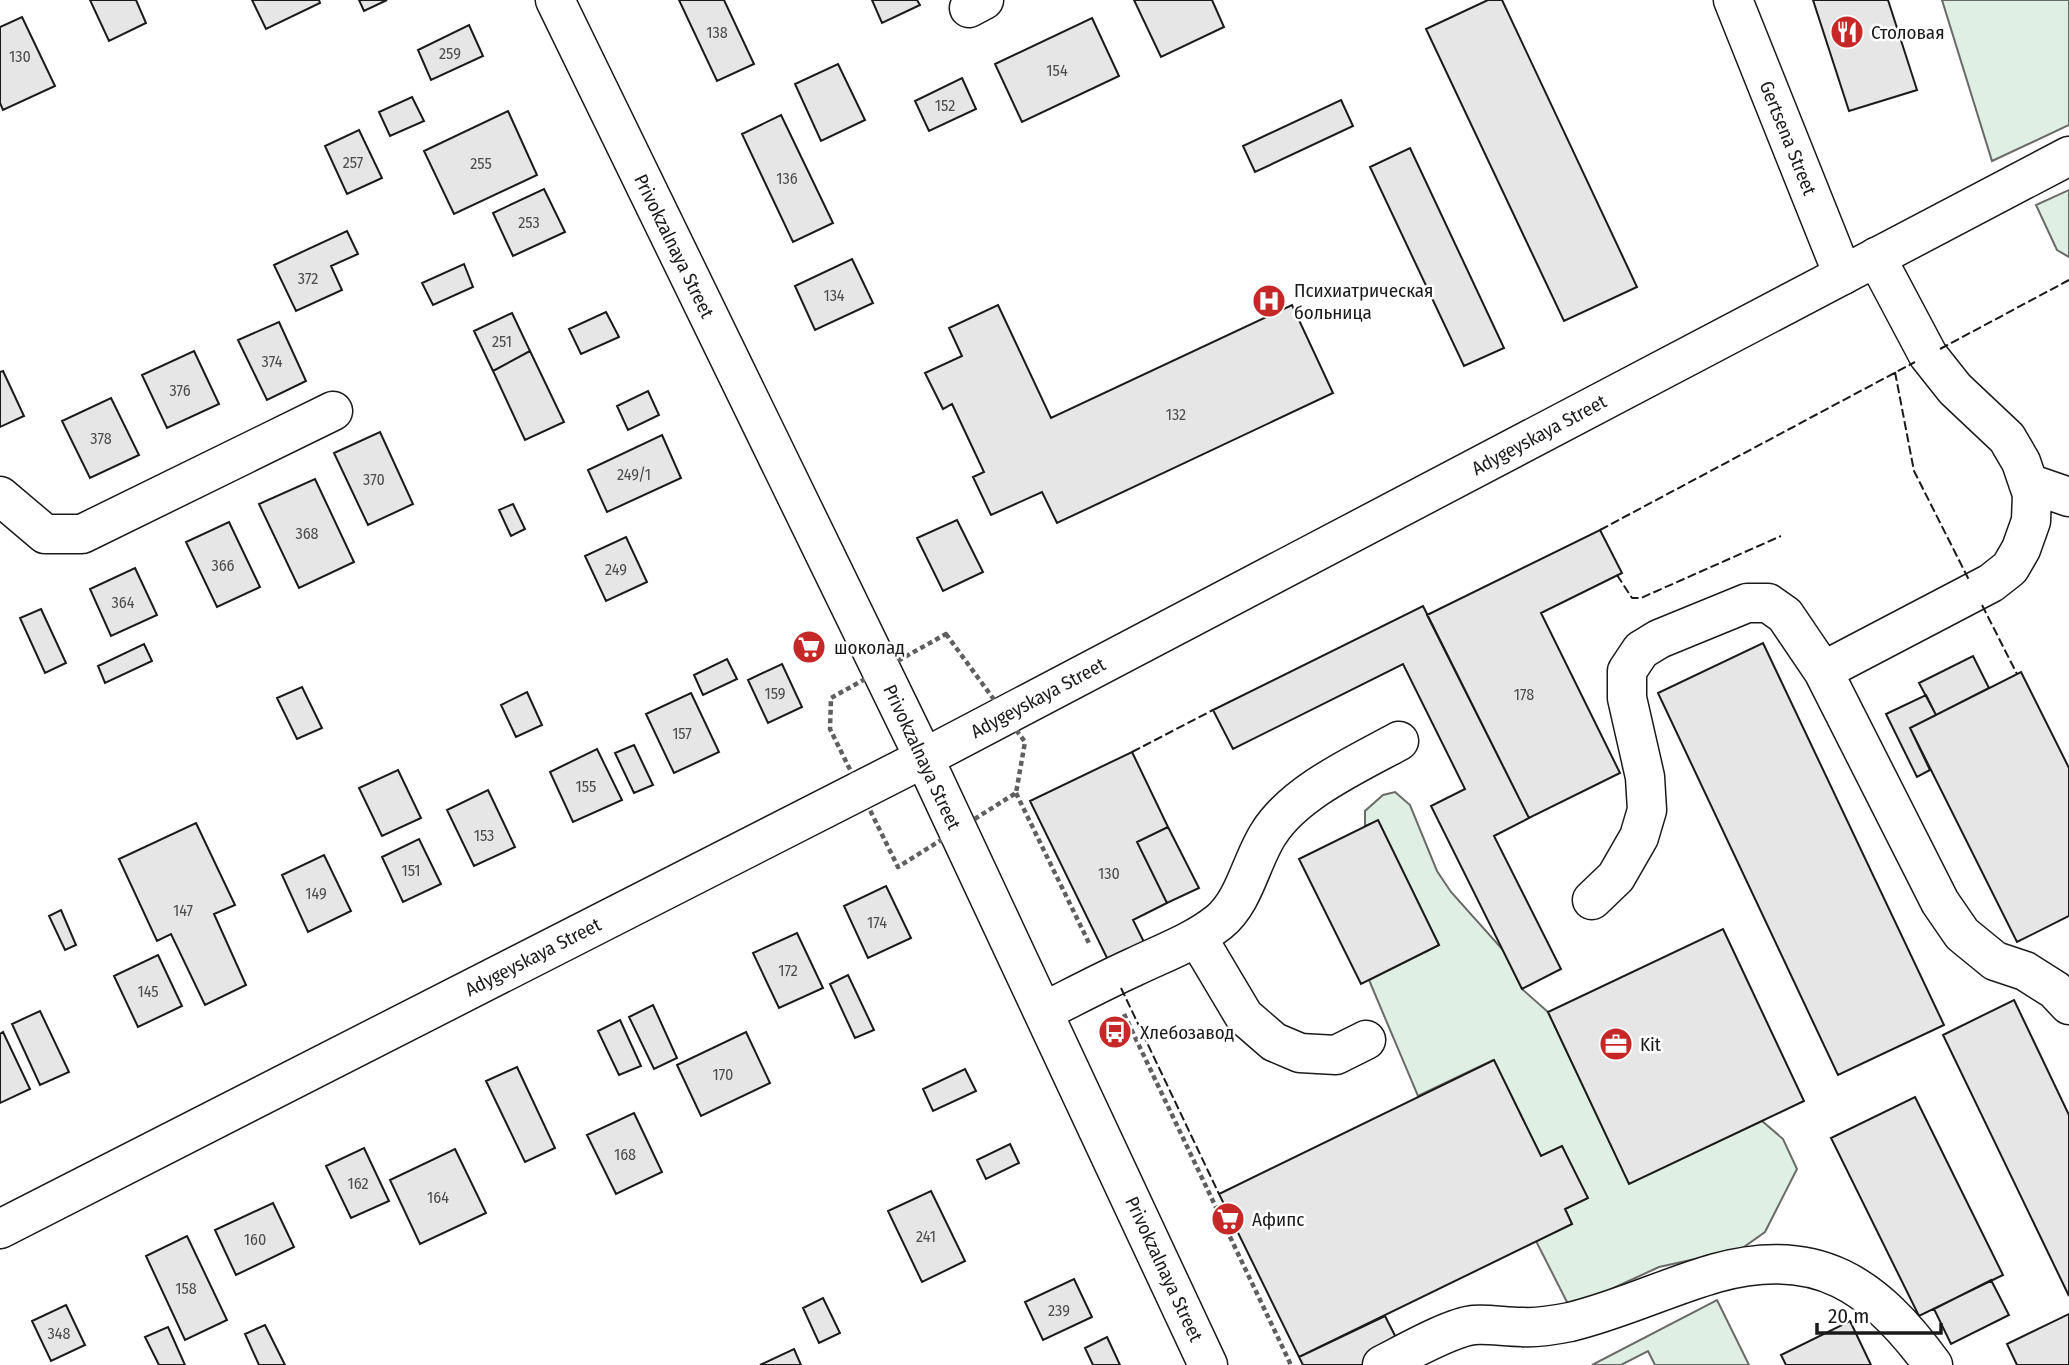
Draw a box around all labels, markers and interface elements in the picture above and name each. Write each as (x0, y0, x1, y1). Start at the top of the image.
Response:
restaurant icon: Столовая (1828, 13, 1866, 51)
place label: Столовая (1871, 21, 1945, 44)
house number: 138 (706, 23, 728, 42)
house number: 259 (439, 44, 461, 63)
house number: 130 (9, 47, 31, 66)
house number: 154 (1046, 61, 1068, 80)
street label: Gertsena Street (1755, 78, 1822, 199)
house number: 152 (935, 96, 955, 115)
house number: 257 (343, 153, 364, 172)
house number: 255 (470, 154, 492, 173)
house number: 136 (776, 169, 798, 188)
street label: Privokzalnaya Street (629, 170, 719, 322)
house number: 253 (518, 213, 540, 232)
house number: 372 (298, 269, 318, 288)
place label: Психиатрическая больница (1294, 279, 1434, 324)
hospital icon: Психиатрическая больница (1250, 282, 1288, 320)
house number: 134 (823, 286, 845, 305)
house number: 251 (492, 332, 512, 351)
house number: 374 (262, 352, 283, 371)
house number: 376 (169, 381, 191, 400)
street label: Adygeyskaya Street (1468, 389, 1611, 480)
house number: 132 (1166, 405, 1186, 424)
house number: 378 (90, 429, 112, 448)
house number: 249/1 (617, 465, 651, 484)
house number: 370 (363, 470, 385, 489)
house number: 368 (295, 524, 319, 543)
house number: 366 (211, 556, 235, 575)
house number: 249 (605, 560, 627, 579)
house number: 364 (112, 593, 135, 612)
supermarket icon: шоколад (790, 628, 828, 666)
place label: шоколад (834, 636, 905, 659)
street label: Adygeyskaya Street (967, 652, 1110, 743)
street label: Privokzalnaya Street (878, 681, 966, 834)
house number: 159 (764, 684, 786, 703)
house number: 178 (1514, 685, 1534, 704)
house number: 157 (672, 724, 692, 743)
house number: 155 (576, 777, 596, 796)
house number: 153 (474, 826, 494, 845)
house number: 151 (401, 861, 421, 880)
house number: 130 (1098, 864, 1120, 883)
house number: 149 (305, 884, 327, 903)
house number: 147 (173, 901, 194, 920)
street label: Adygeyskaya Street (461, 913, 605, 1001)
house number: 174 (867, 913, 887, 932)
house number: 172 (778, 961, 798, 980)
house number: 145 (137, 982, 159, 1001)
bus stop icon: Хлебозавод (1096, 1013, 1134, 1051)
place label: Хлебозавод (1140, 1021, 1234, 1044)
office icon: Kit (1597, 1025, 1635, 1063)
place label: Kit (1640, 1033, 1662, 1056)
house number: 170 (713, 1065, 733, 1084)
house number: 168 (614, 1145, 636, 1164)
house number: 162 (347, 1174, 369, 1193)
house number: 164 (427, 1188, 449, 1207)
street label: Privokzalnaya Street (1120, 1193, 1208, 1346)
supermarket icon: Афипс (1209, 1200, 1247, 1238)
place label: Афипс (1252, 1208, 1304, 1231)
house number: 241 (916, 1227, 936, 1246)
house number: 160 (244, 1230, 266, 1249)
house number: 158 (175, 1279, 197, 1298)
scale bar (1817, 1292, 1941, 1336)
house number: 239 (1048, 1301, 1070, 1320)
text: 20 m (1828, 1303, 1869, 1329)
house number: 348 (48, 1324, 70, 1343)

